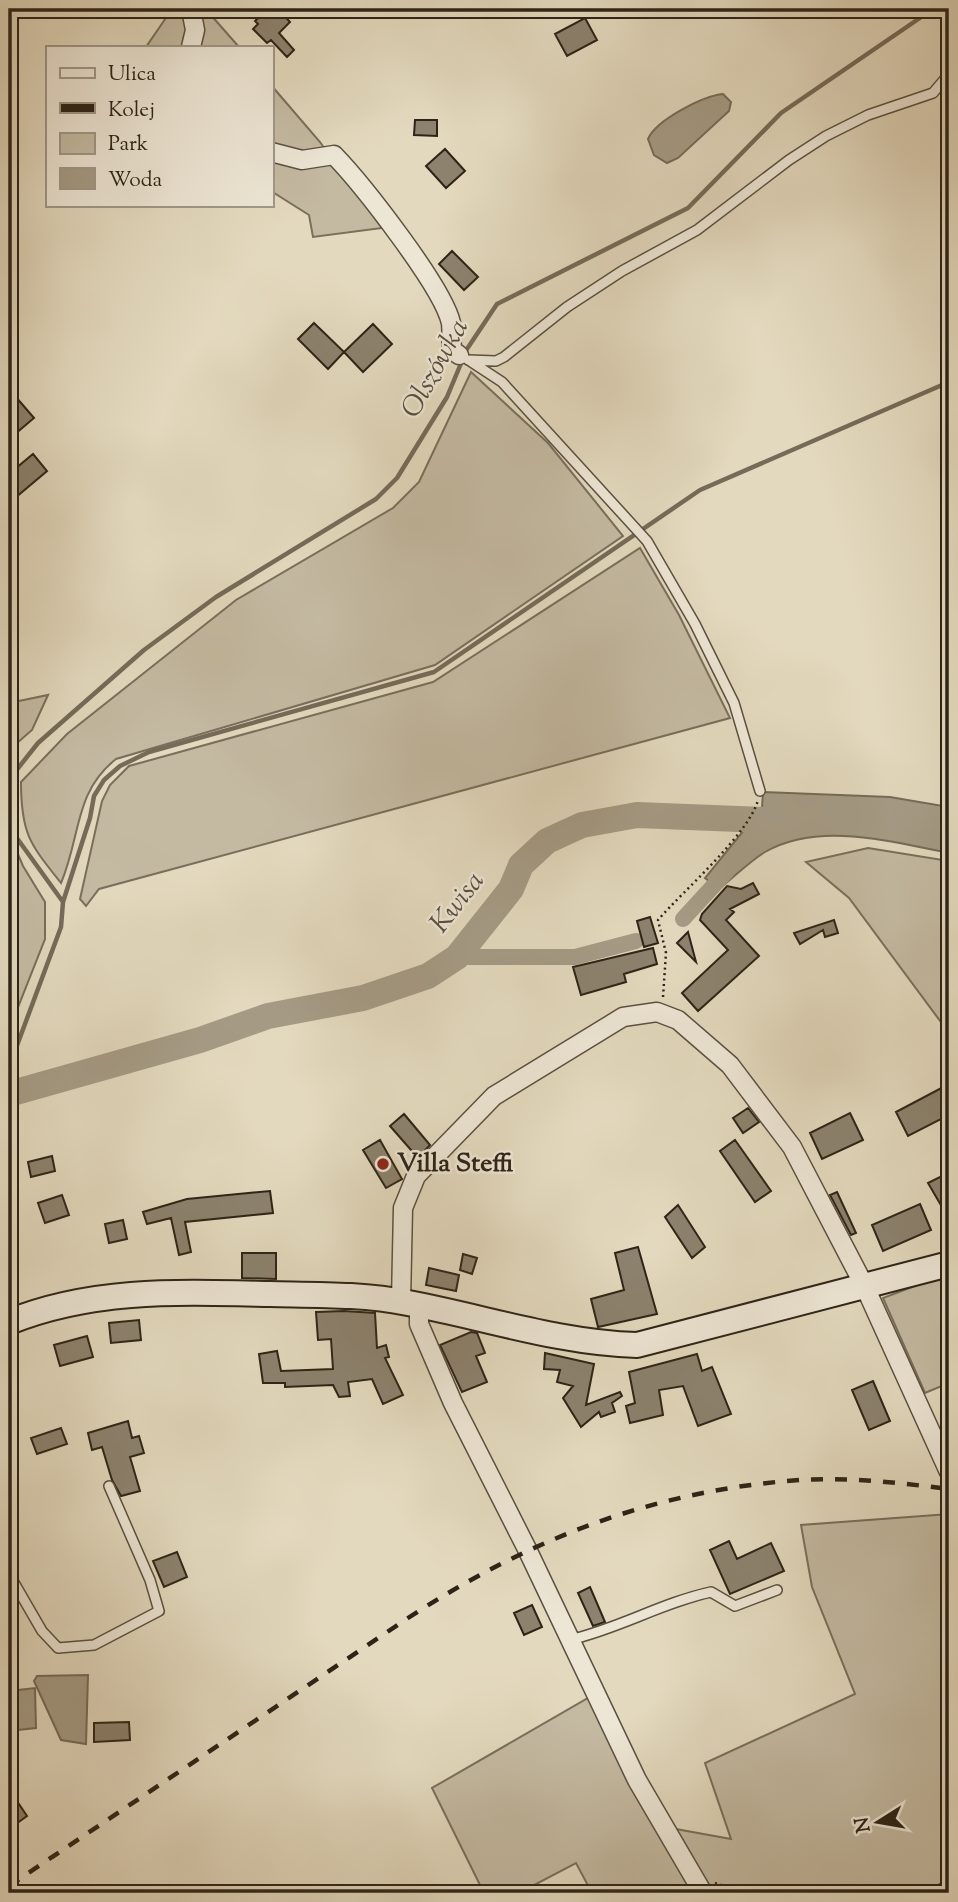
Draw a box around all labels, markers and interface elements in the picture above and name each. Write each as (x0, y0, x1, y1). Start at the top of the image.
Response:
legend (46, 46, 273, 206)
text: Ulica (108, 60, 156, 90)
text: Kolej (108, 96, 155, 126)
text: Park (108, 130, 149, 160)
text: Woda (108, 166, 163, 196)
water label: Olszówka (392, 312, 480, 426)
water label: Kwisa (421, 864, 495, 942)
place label: Villa Steffi (397, 1146, 513, 1183)
marker: Villa Steffi (375, 1156, 391, 1172)
north arrow (842, 1786, 912, 1856)
text: N (849, 1815, 878, 1835)

